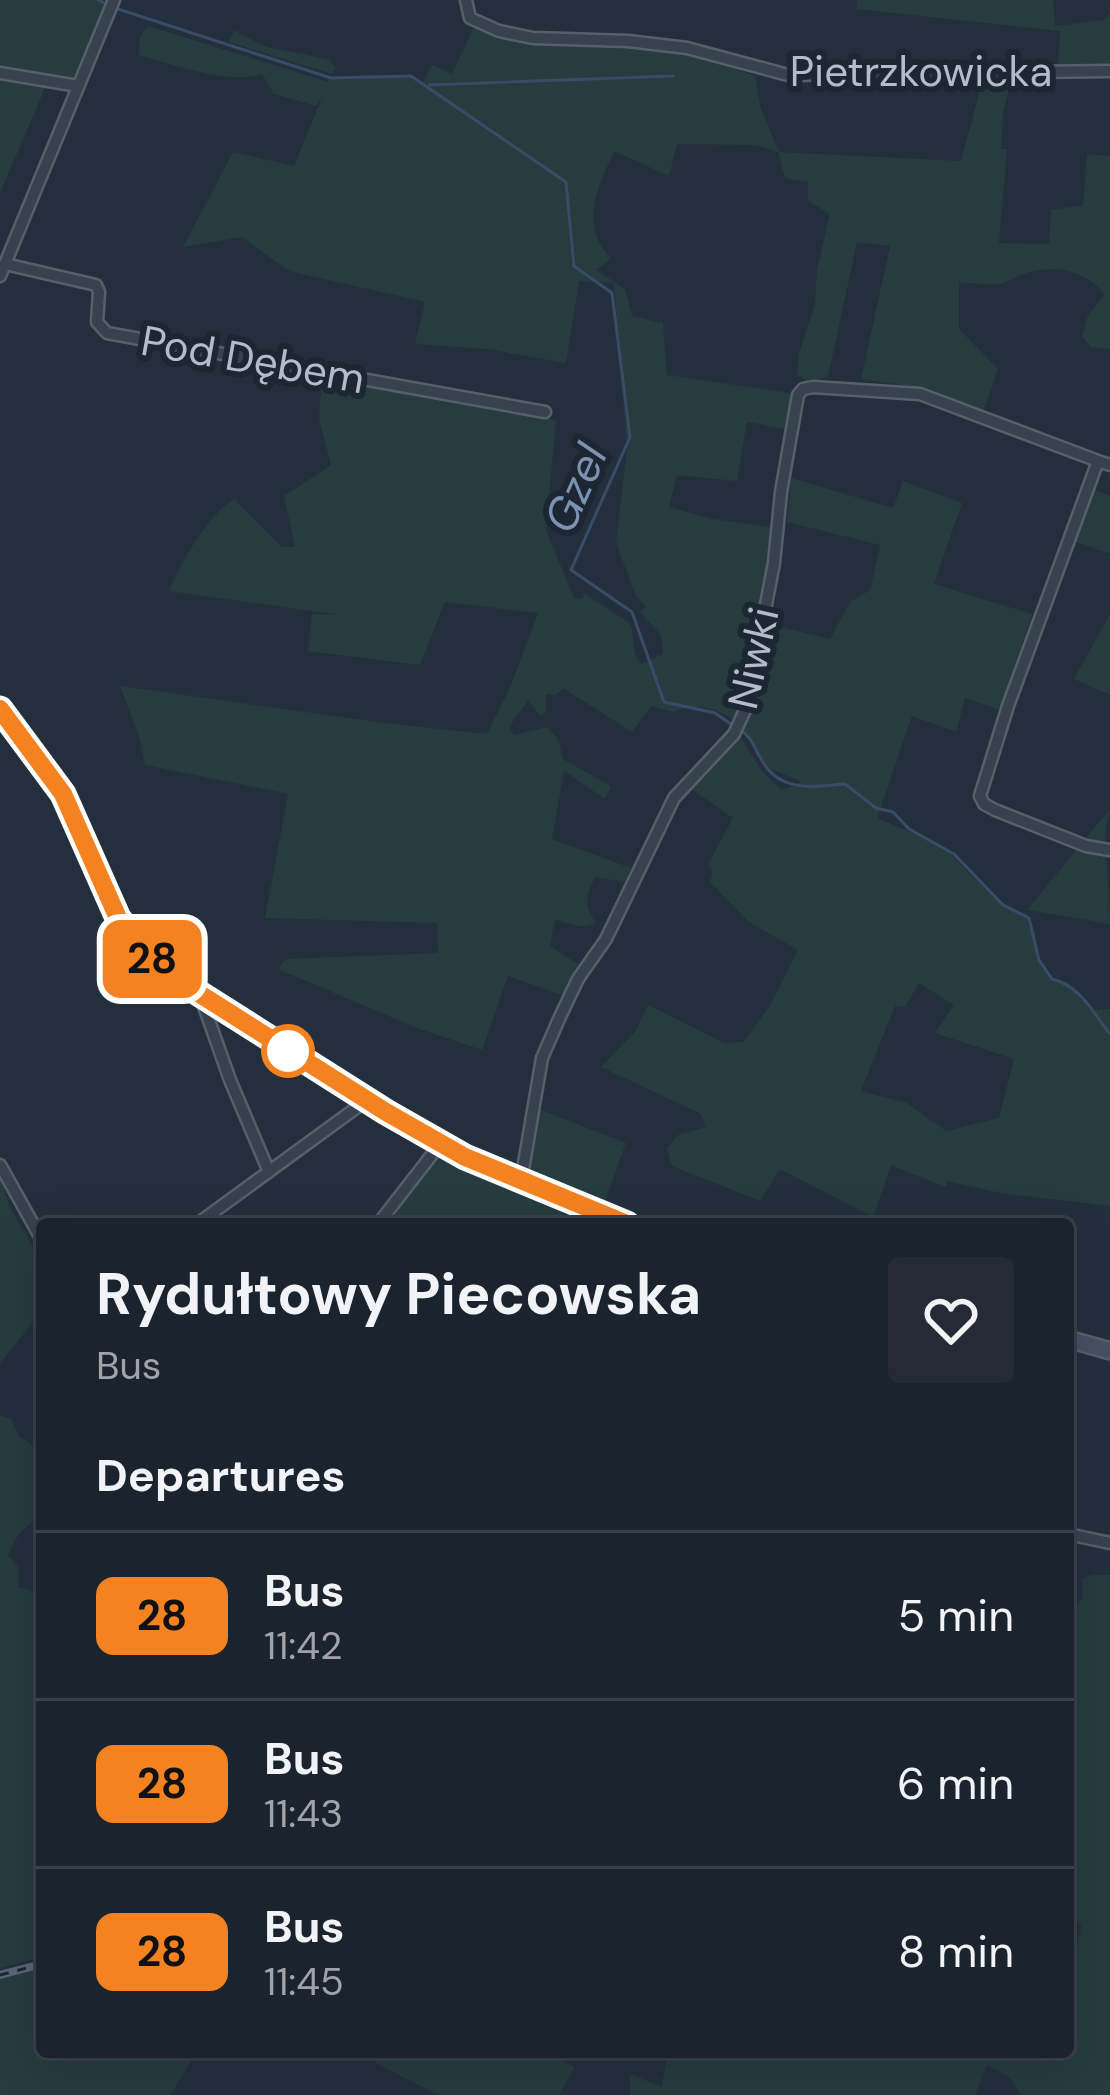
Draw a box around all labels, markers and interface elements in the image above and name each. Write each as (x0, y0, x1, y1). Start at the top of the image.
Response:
street label: Pietrzkowicka (790, 44, 1052, 99)
street label: Pod Dębem (137, 313, 369, 406)
water label: Gzel (530, 434, 621, 542)
street label: Niwki (715, 602, 792, 714)
line badge: 28 (98, 920, 206, 998)
text: 28 (127, 931, 177, 986)
unlabelled marker (263, 1026, 313, 1076)
text: Rydułtowy Piecowska (96, 1257, 701, 1332)
button: heart (888, 1257, 1014, 1383)
text: Bus (96, 1340, 161, 1391)
text: Departures (96, 1446, 345, 1505)
text: Bus (264, 1561, 344, 1620)
text: 5 min (898, 1586, 1014, 1645)
text: 28 (137, 1588, 187, 1643)
text: 11:42 (264, 1620, 342, 1671)
text: Bus (264, 1729, 344, 1788)
text: 6 min (897, 1754, 1014, 1813)
text: 28 (137, 1756, 187, 1811)
text: 11:43 (264, 1788, 343, 1839)
text: Bus (264, 1897, 344, 1956)
text: 8 min (898, 1922, 1014, 1981)
text: 28 (137, 1924, 187, 1979)
text: 11:45 (264, 1956, 344, 2007)

